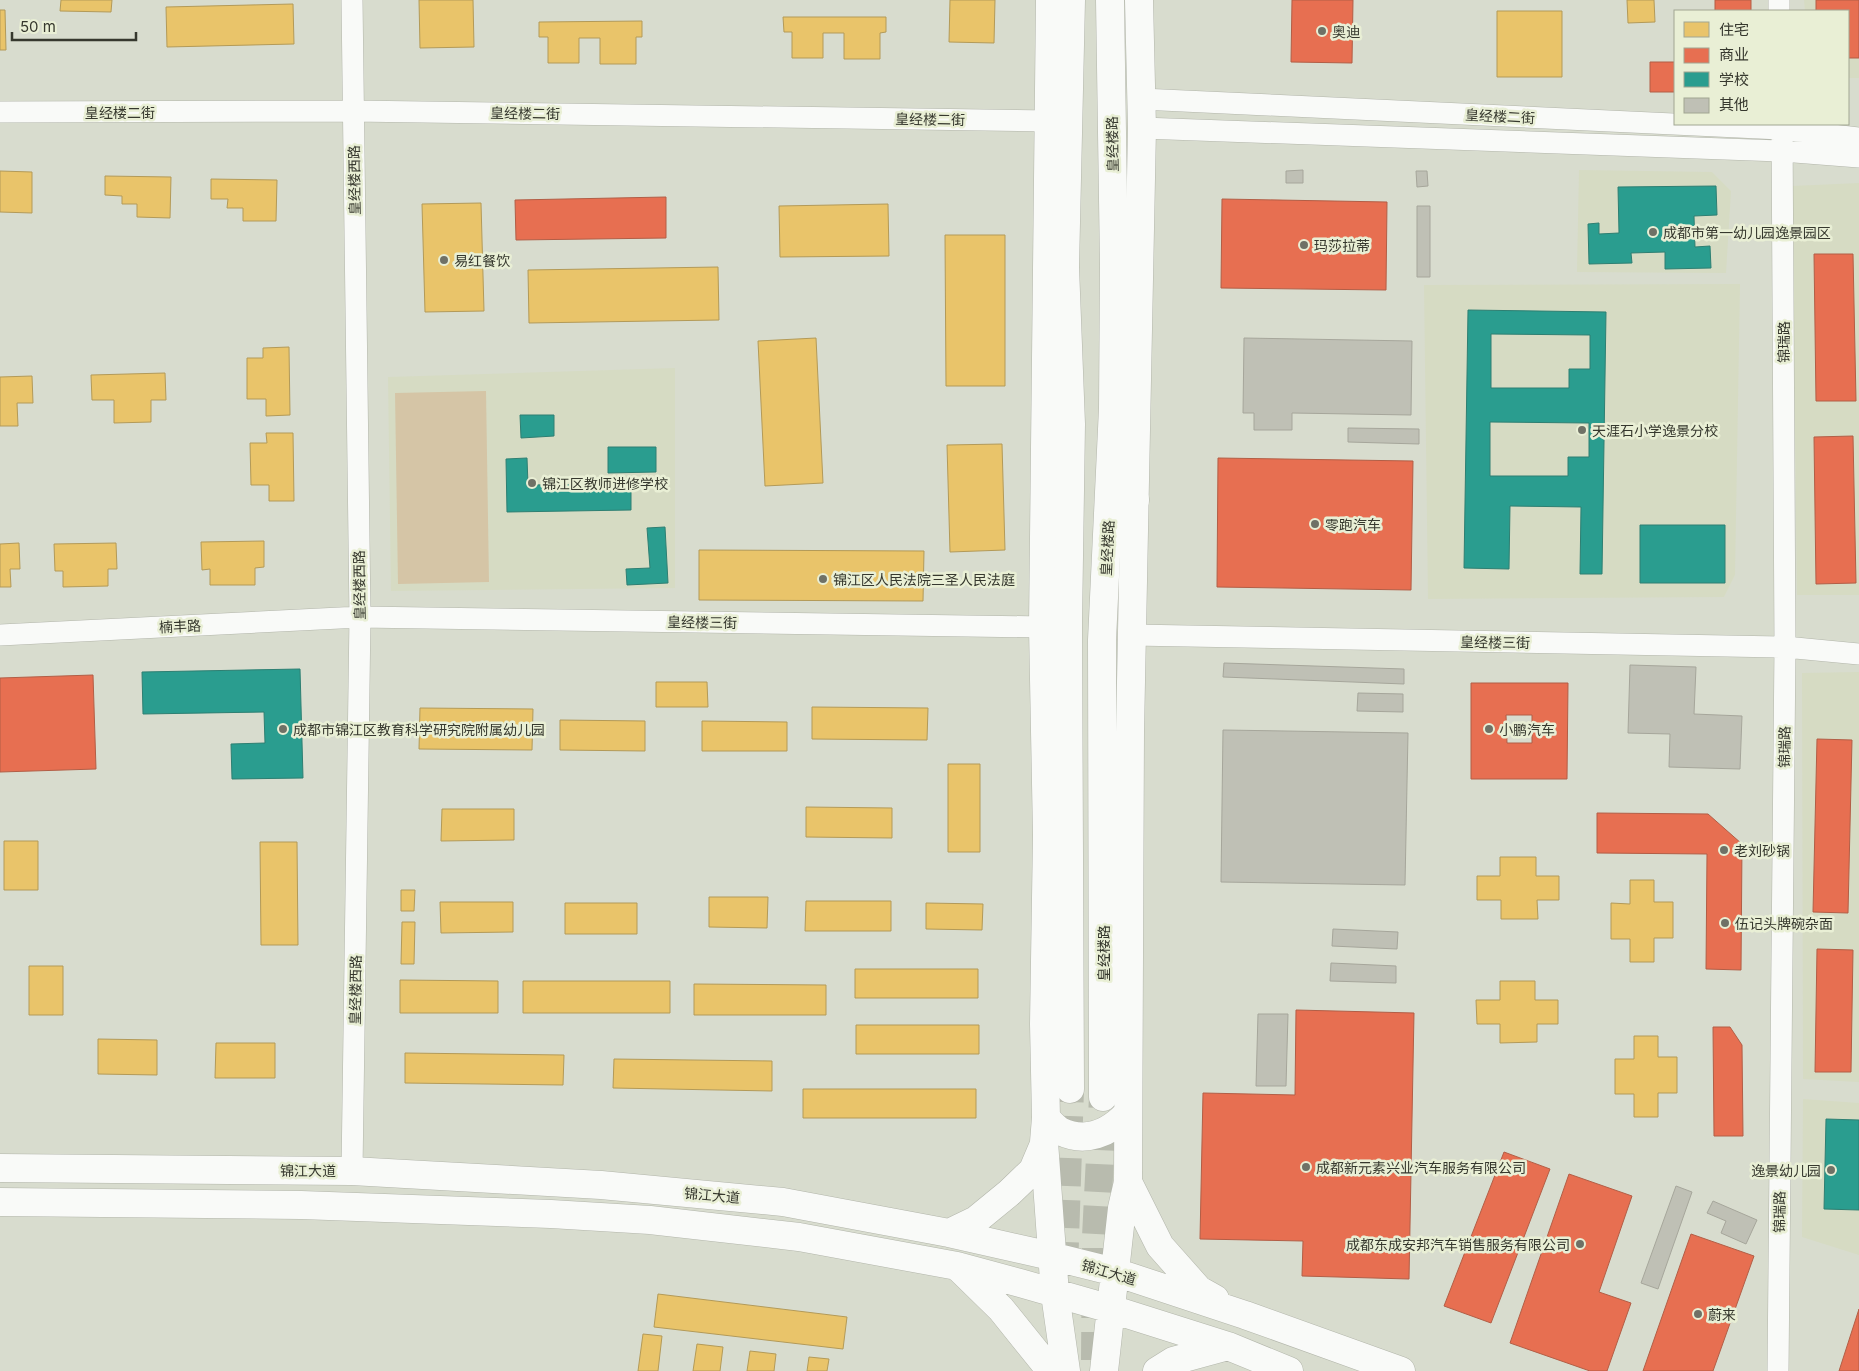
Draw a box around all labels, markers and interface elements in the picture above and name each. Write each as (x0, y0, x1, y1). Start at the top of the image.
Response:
scale bar (12, 10, 136, 42)
legend (1674, 10, 1849, 125)
text: 50 m (20, 17, 56, 36)
text: 住宅 (1719, 20, 1749, 39)
place label: 奥迪 (1332, 23, 1360, 40)
marker: 奥迪 (1316, 25, 1328, 37)
text: 商业 (1719, 45, 1749, 64)
text: 学校 (1719, 70, 1749, 89)
text: 其他 (1719, 95, 1749, 114)
street label: 皇经楼二街 (85, 104, 155, 121)
street label: 皇经楼二街 (490, 104, 560, 122)
street label: 皇经楼二街 (1465, 106, 1535, 126)
street label: 皇经楼二街 (895, 110, 965, 128)
street label: 皇经楼路 (1103, 116, 1121, 172)
street label: 皇经楼西路 (345, 145, 363, 215)
place label: 成都市第一幼儿园逸景园区 (1663, 224, 1831, 241)
marker: 成都市第一幼儿园逸景园区 (1647, 226, 1659, 238)
place label: 玛莎拉蒂 (1314, 237, 1370, 254)
marker: 玛莎拉蒂 (1298, 239, 1310, 251)
place label: 易红餐饮 (454, 252, 510, 269)
marker: 易红餐饮 (438, 254, 450, 266)
street label: 锦瑞路 (1775, 321, 1792, 363)
place label: 天涯石小学逸景分校 (1592, 422, 1718, 439)
marker: 天涯石小学逸景分校 (1576, 424, 1588, 436)
place label: 锦江区教师进修学校 (542, 475, 668, 492)
marker: 锦江区教师进修学校 (526, 477, 538, 489)
place label: 零跑汽车 (1325, 516, 1381, 533)
marker: 零跑汽车 (1309, 518, 1321, 530)
street label: 皇经楼路 (1097, 520, 1117, 576)
street label: 皇经楼西路 (350, 550, 368, 620)
place label: 锦江区人民法院三圣人民法庭 (833, 571, 1015, 588)
marker: 锦江区人民法院三圣人民法庭 (817, 573, 829, 585)
street label: 皇经楼三街 (667, 613, 737, 631)
street label: 楠丰路 (159, 616, 201, 636)
street label: 皇经楼三街 (1460, 633, 1530, 651)
place label: 成都市锦江区教育科学研究院附属幼儿园 (293, 721, 545, 738)
place label: 小鹏汽车 (1499, 721, 1555, 738)
marker: 成都市锦江区教育科学研究院附属幼儿园 (277, 723, 289, 735)
marker: 小鹏汽车 (1483, 723, 1495, 735)
street label: 锦瑞路 (1775, 726, 1793, 768)
place label: 老刘砂锅 (1734, 842, 1790, 859)
marker: 老刘砂锅 (1718, 844, 1730, 856)
place label: 伍记头牌碗杂面 (1735, 915, 1833, 932)
marker: 伍记头牌碗杂面 (1719, 917, 1731, 929)
street label: 皇经楼路 (1095, 925, 1112, 981)
street label: 皇经楼西路 (346, 955, 364, 1025)
place label: 成都新元素兴业汽车服务有限公司 (1316, 1159, 1526, 1176)
marker: 成都新元素兴业汽车服务有限公司 (1300, 1161, 1312, 1173)
street label: 锦江大道 (280, 1162, 336, 1179)
place label: 逸景幼儿园 (1751, 1162, 1821, 1179)
marker: 逸景幼儿园 (1825, 1164, 1837, 1176)
street label: 锦江大道 (683, 1184, 741, 1206)
street label: 锦瑞路 (1770, 1191, 1788, 1233)
place label: 成都东成安邦汽车销售服务有限公司 (1346, 1236, 1570, 1253)
marker: 成都东成安邦汽车销售服务有限公司 (1574, 1238, 1586, 1250)
street label: 锦江大道 (1080, 1256, 1138, 1288)
place label: 蔚来 (1708, 1306, 1736, 1323)
marker: 蔚来 (1692, 1308, 1704, 1320)

